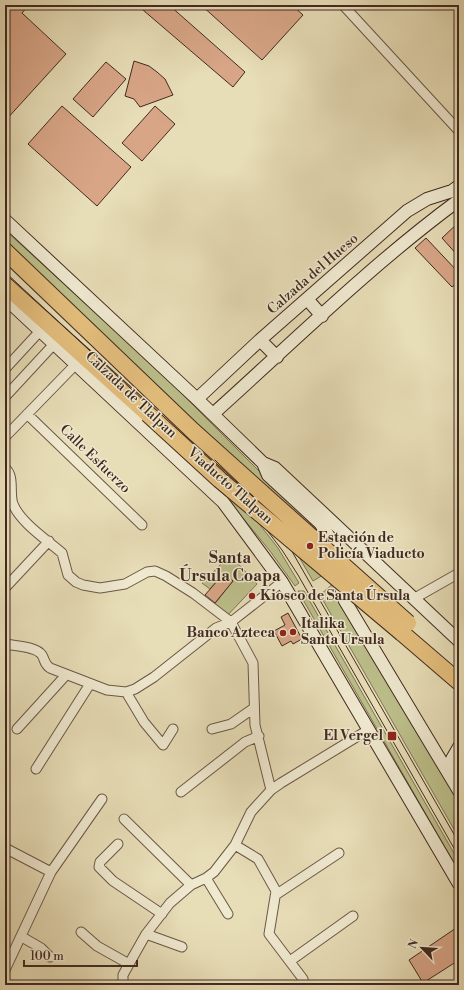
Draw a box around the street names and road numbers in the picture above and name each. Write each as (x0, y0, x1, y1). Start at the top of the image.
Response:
street label: Calzada del Hueso (264, 229, 362, 318)
street label: Calzada de Tlalpan (81, 348, 181, 443)
street label: Calle Esfuerzo (56, 421, 134, 497)
street label: Viaducto Tlalpan (183, 443, 277, 529)

